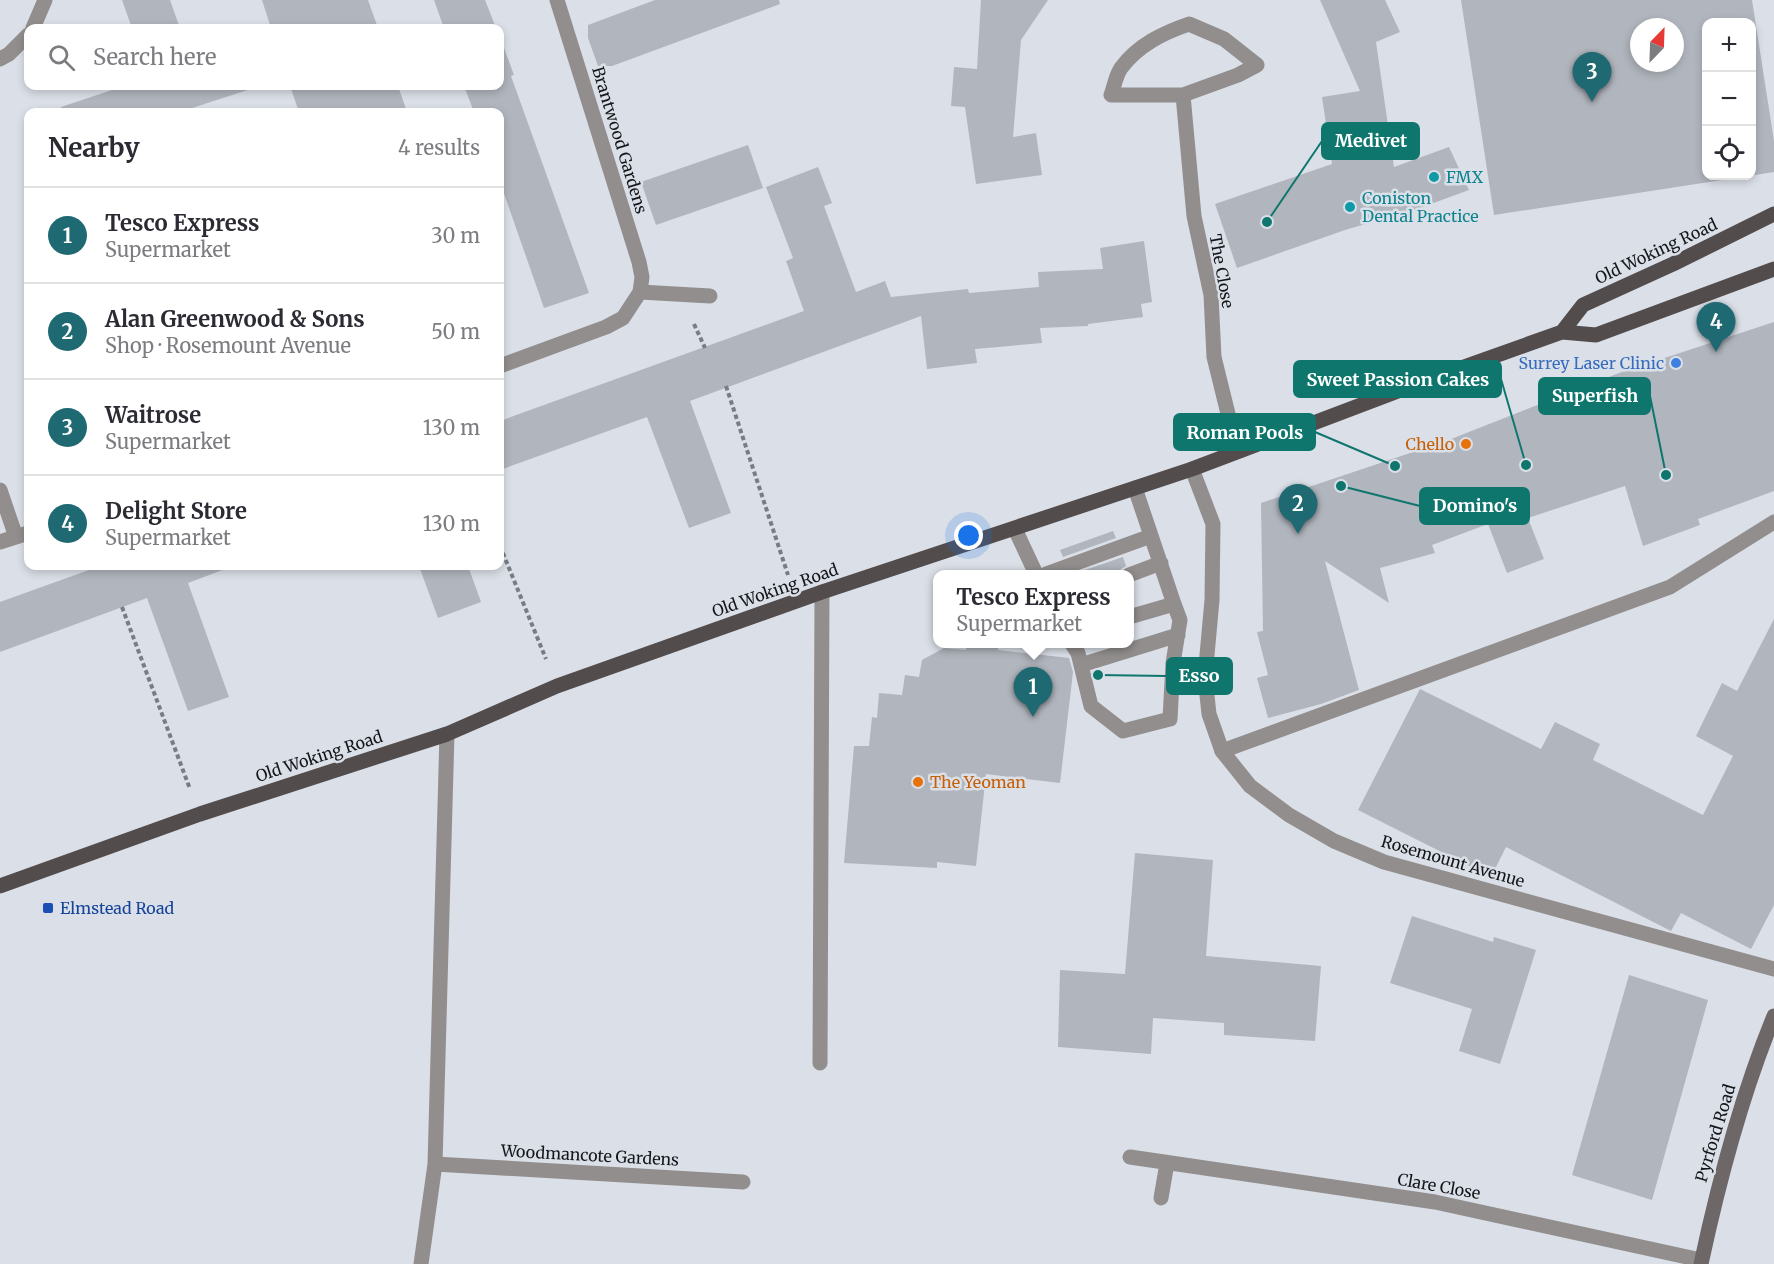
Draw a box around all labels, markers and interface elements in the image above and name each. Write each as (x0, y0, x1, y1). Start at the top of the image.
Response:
north arrow (1630, 18, 1684, 72)
map controls (1702, 18, 1756, 180)
button: + (1702, 18, 1756, 72)
search box (24, 24, 504, 90)
icon: search (45, 41, 78, 74)
text: Search here (93, 43, 216, 71)
pin: 3 (1572, 52, 1612, 102)
street label: Brantwood Gardens (588, 64, 652, 216)
button: − (1702, 72, 1756, 126)
callout: Medivet (1322, 123, 1419, 159)
button: locate (1702, 126, 1756, 180)
text: Medivet (1335, 129, 1408, 152)
text: Nearby (48, 131, 140, 164)
text: 4 results (398, 135, 480, 160)
place label: FMX (1446, 167, 1484, 187)
marker: FMX (1427, 170, 1441, 184)
place label: Coniston Dental Practice (1362, 188, 1479, 226)
marker: Coniston Dental Practice (1343, 200, 1357, 214)
text: Tesco Express (105, 209, 259, 237)
street label: Old Woking Road (1592, 214, 1720, 288)
text: 1 (63, 223, 72, 248)
text: 30 m (431, 223, 480, 248)
street label: The Close (1206, 232, 1238, 310)
text: Supermarket (105, 237, 231, 262)
pin: 4 (1696, 302, 1736, 352)
text: Alan Greenwood & Sons (105, 305, 365, 333)
text: 2 (62, 319, 73, 344)
text: 50 m (431, 319, 480, 344)
text: Shop · Rosemount Avenue (105, 333, 351, 358)
place label: Surrey Laser Clinic (1519, 353, 1664, 373)
marker: Surrey Laser Clinic (1669, 356, 1683, 370)
callout: Sweet Passion Cakes (1294, 361, 1501, 397)
text: Sweet Passion Cakes (1307, 368, 1489, 391)
callout: Superfish (1539, 378, 1650, 414)
text: Superfish (1552, 384, 1638, 407)
text: Waitrose (105, 401, 201, 429)
callout: Roman Pools (1174, 414, 1315, 450)
text: 3 (62, 415, 73, 440)
text: 130 m (423, 415, 480, 440)
text: Roman Pools (1187, 421, 1303, 444)
text: Supermarket (105, 429, 231, 454)
place label: Chello (1406, 434, 1454, 454)
marker: Chello (1459, 437, 1473, 451)
pin: 2 (1278, 484, 1318, 534)
callout: Domino's (1420, 488, 1529, 524)
text: Domino's (1433, 494, 1517, 517)
text: Delight Store (105, 497, 247, 525)
text: 4 (61, 511, 74, 536)
text: 130 m (423, 511, 480, 536)
your location (954, 521, 983, 550)
text: Supermarket (105, 525, 231, 550)
street label: Old Woking Road (709, 559, 841, 621)
popup (933, 570, 1134, 648)
text: Tesco Express (956, 583, 1111, 611)
text: Supermarket (956, 611, 1082, 636)
callout: Esso (1167, 658, 1232, 694)
text: Esso (1178, 664, 1220, 687)
pin: 1 (1014, 668, 1052, 717)
street label: Old Woking Road (253, 726, 385, 786)
place label: The Yeoman (930, 772, 1026, 792)
marker: The Yeoman (911, 775, 925, 789)
street label: Rosemount Avenue (1379, 831, 1527, 891)
place label: Elmstead Road (60, 898, 175, 918)
marker: Elmstead Road (41, 901, 55, 915)
street label: Pyrford Road (1691, 1081, 1739, 1184)
street label: Woodmancote Gardens (499, 1140, 680, 1170)
street label: Clare Close (1396, 1169, 1482, 1203)

